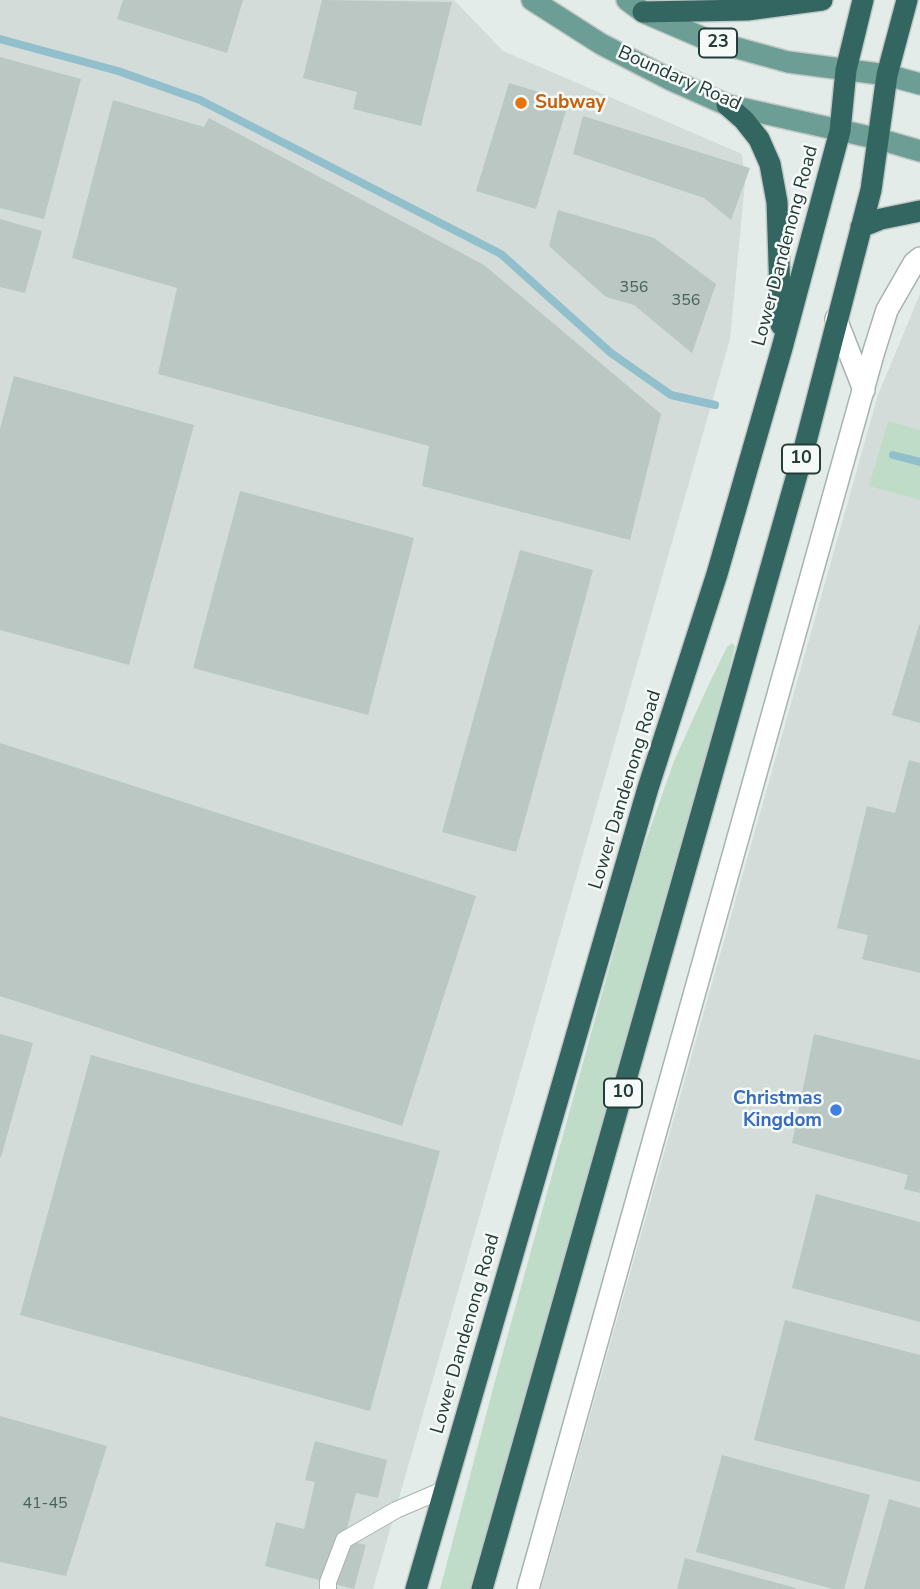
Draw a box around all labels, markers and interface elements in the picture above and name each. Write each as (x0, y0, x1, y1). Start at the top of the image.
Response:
road number: 23 (699, 28, 737, 58)
street label: Boundary Road (614, 42, 744, 116)
place label: Subway (535, 92, 606, 114)
marker: Subway (513, 95, 529, 111)
street label: Lower Dandenong Road (748, 143, 824, 349)
house number: 356 (620, 278, 648, 298)
house number: 356 (672, 291, 700, 311)
road number: 10 (782, 444, 820, 474)
street label: Lower Dandenong Road (585, 688, 667, 892)
road number: 10 (604, 1078, 642, 1108)
place label: Christmas Kingdom (733, 1088, 822, 1132)
marker: Christmas Kingdom (828, 1102, 844, 1118)
street label: Lower Dandenong Road (427, 1231, 505, 1437)
house number: 41-45 (22, 1494, 68, 1514)

